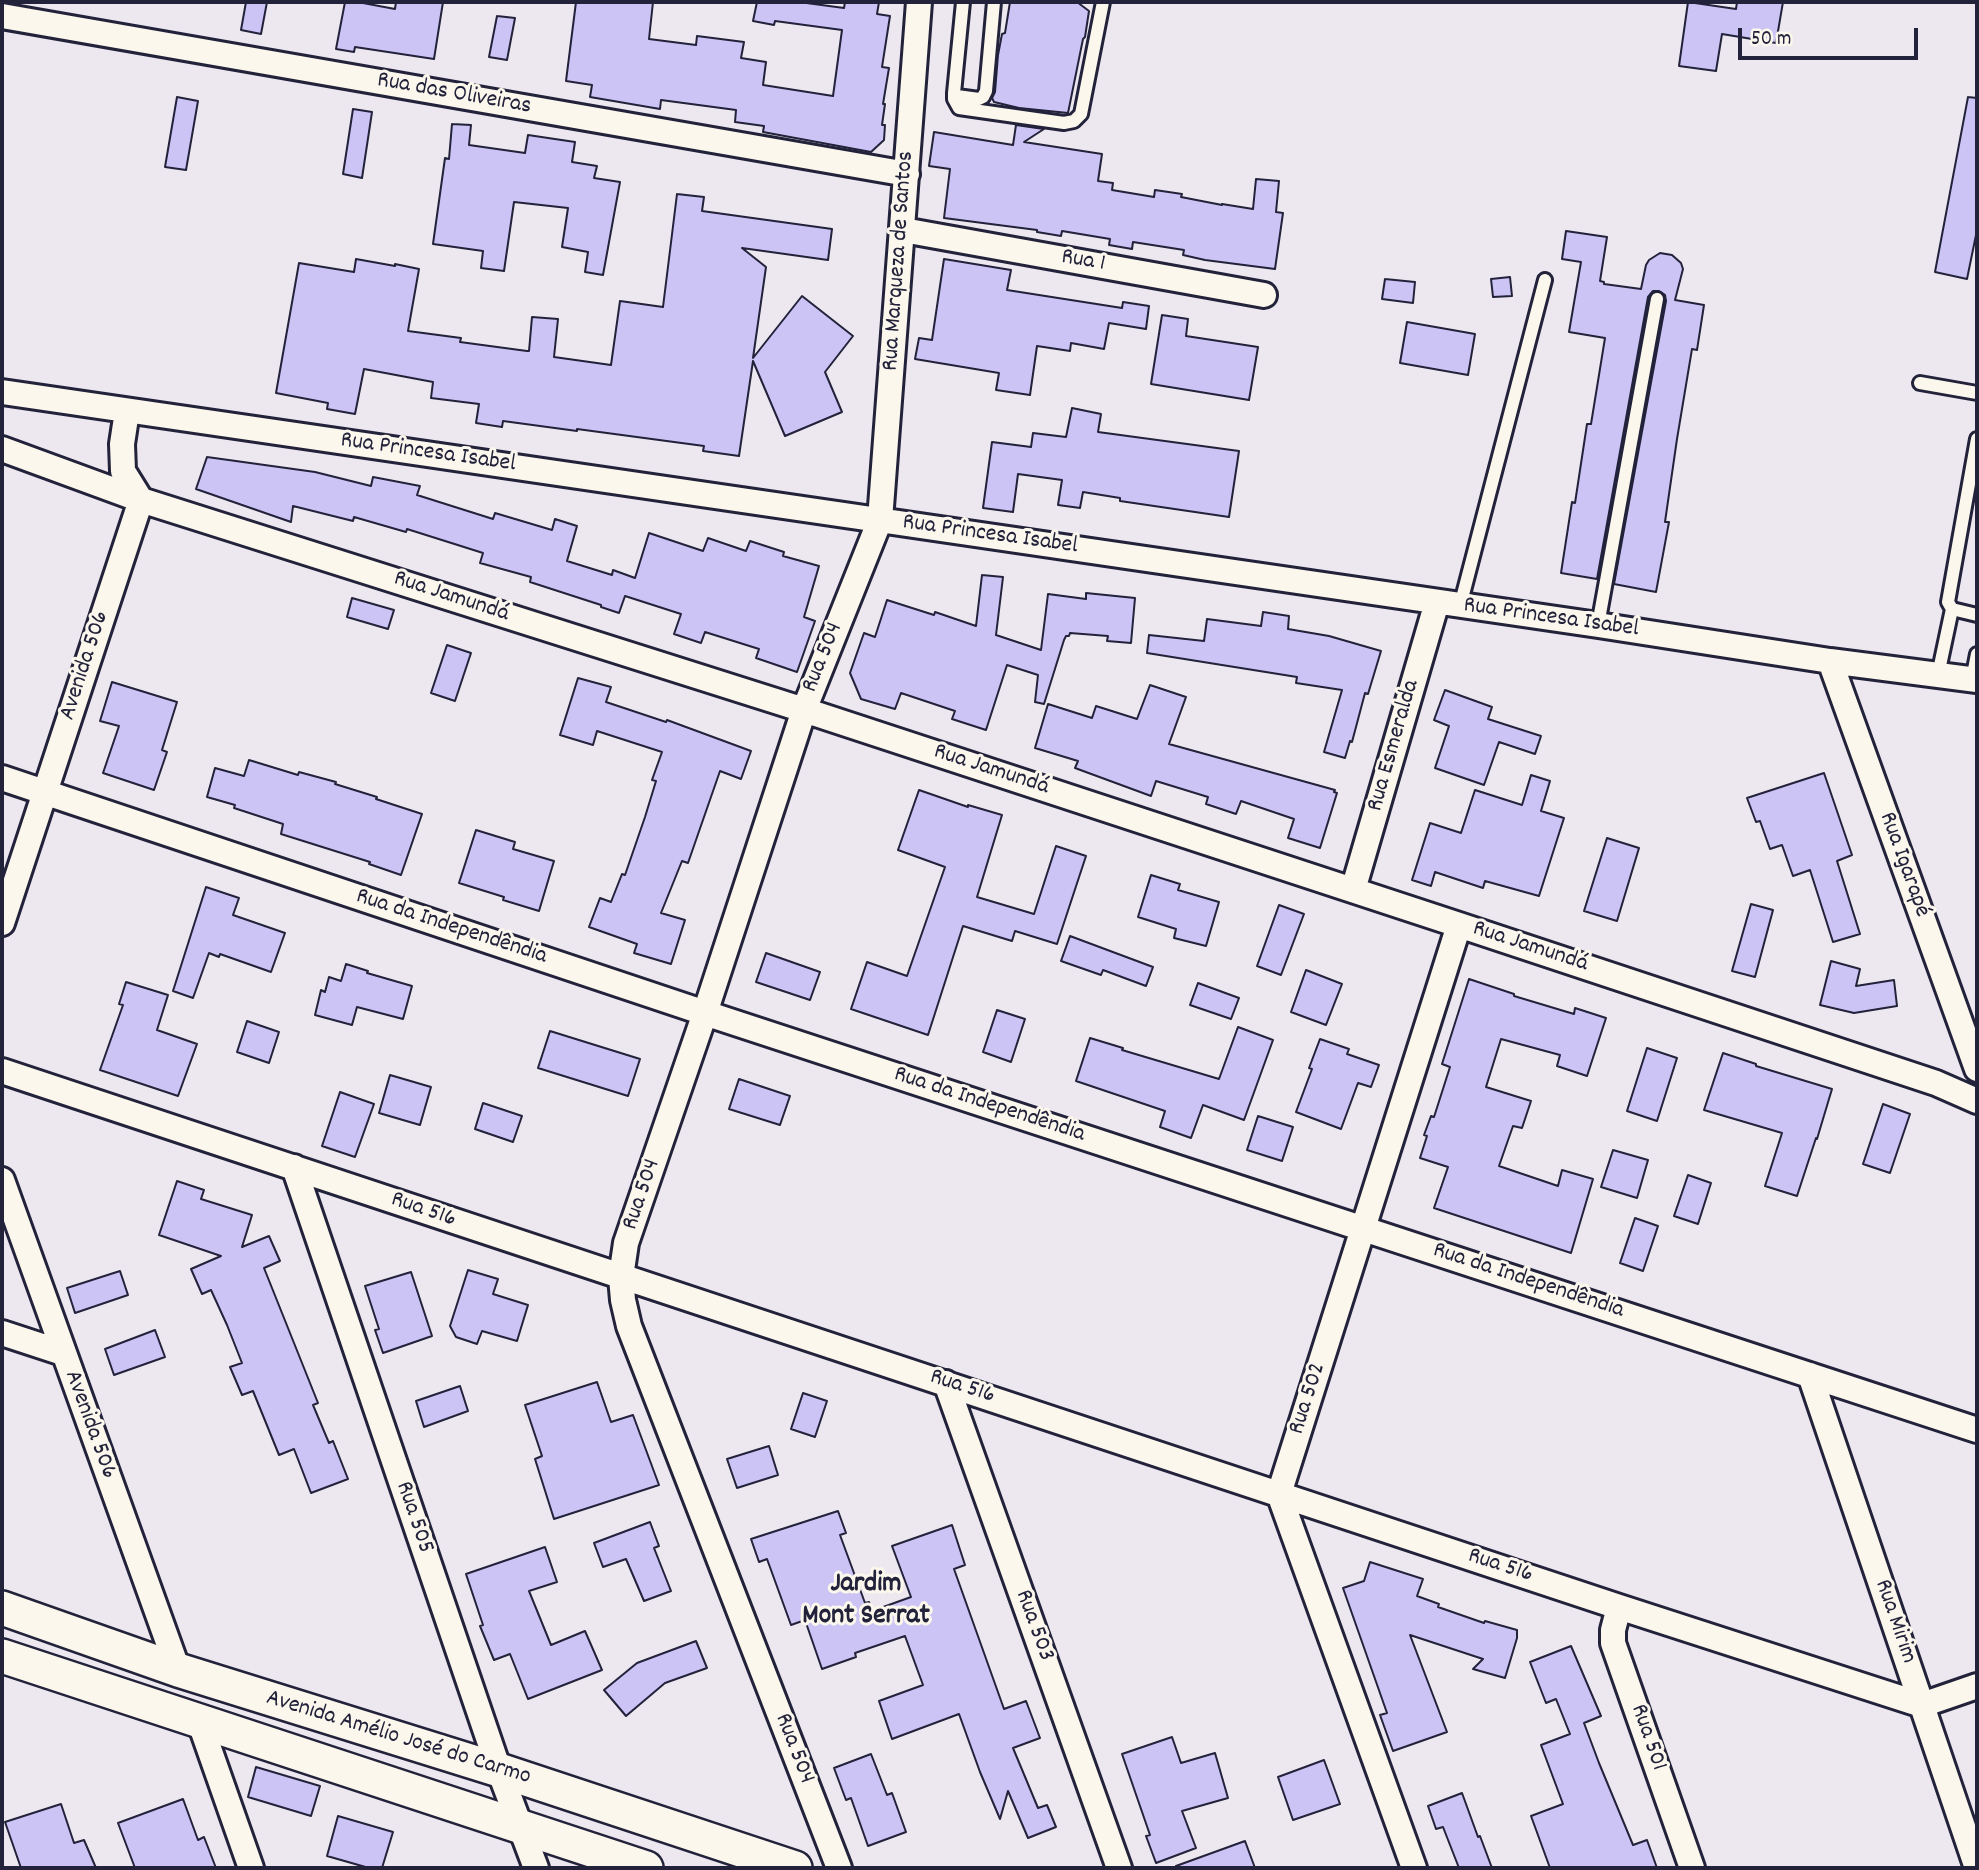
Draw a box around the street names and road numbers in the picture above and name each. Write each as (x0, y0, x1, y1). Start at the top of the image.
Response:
street label: Rua das Oliveiras (375, 67, 533, 123)
street label: Rua Marqueza de Santos (878, 150, 922, 372)
street label: Rua 1 (1059, 244, 1107, 280)
street label: Rua Princesa Isabel (339, 427, 517, 481)
street label: Rua Princesa Isabel (901, 509, 1079, 563)
street label: Rua Jamundá (390, 566, 512, 630)
street label: Rua Princesa Isabel (1462, 592, 1640, 646)
street label: Avenida 506 (55, 608, 117, 724)
street label: Rua 504 (797, 619, 851, 697)
street label: Rua Esmeralda (1363, 677, 1427, 815)
street label: Rua Jamundá (930, 739, 1052, 803)
street label: Rua Igarapé (1871, 809, 1935, 921)
street label: Rua da Independêndia (352, 883, 550, 973)
street label: Rua Jamundá (1469, 916, 1591, 980)
street label: Rua da Independêndia (890, 1061, 1088, 1151)
street label: Rua 504 (618, 1156, 668, 1234)
street label: Rua 516 (387, 1186, 459, 1236)
street label: Rua da Independêndia (1429, 1237, 1627, 1327)
street label: Rua 502 (1284, 1360, 1334, 1438)
street label: Rua 516 (926, 1364, 998, 1412)
street label: Avenida 506 (56, 1367, 122, 1483)
street label: Rua 505 (387, 1478, 439, 1558)
street label: Rua 516 (1464, 1543, 1536, 1591)
street label: Rua Mirim (1866, 1576, 1922, 1668)
street label: Rua 503 (1007, 1586, 1059, 1666)
street label: Avenida Amélio José do Carmo (262, 1685, 534, 1793)
street label: Rua 501 (1622, 1701, 1672, 1775)
street label: Rua 504 (766, 1710, 820, 1788)

